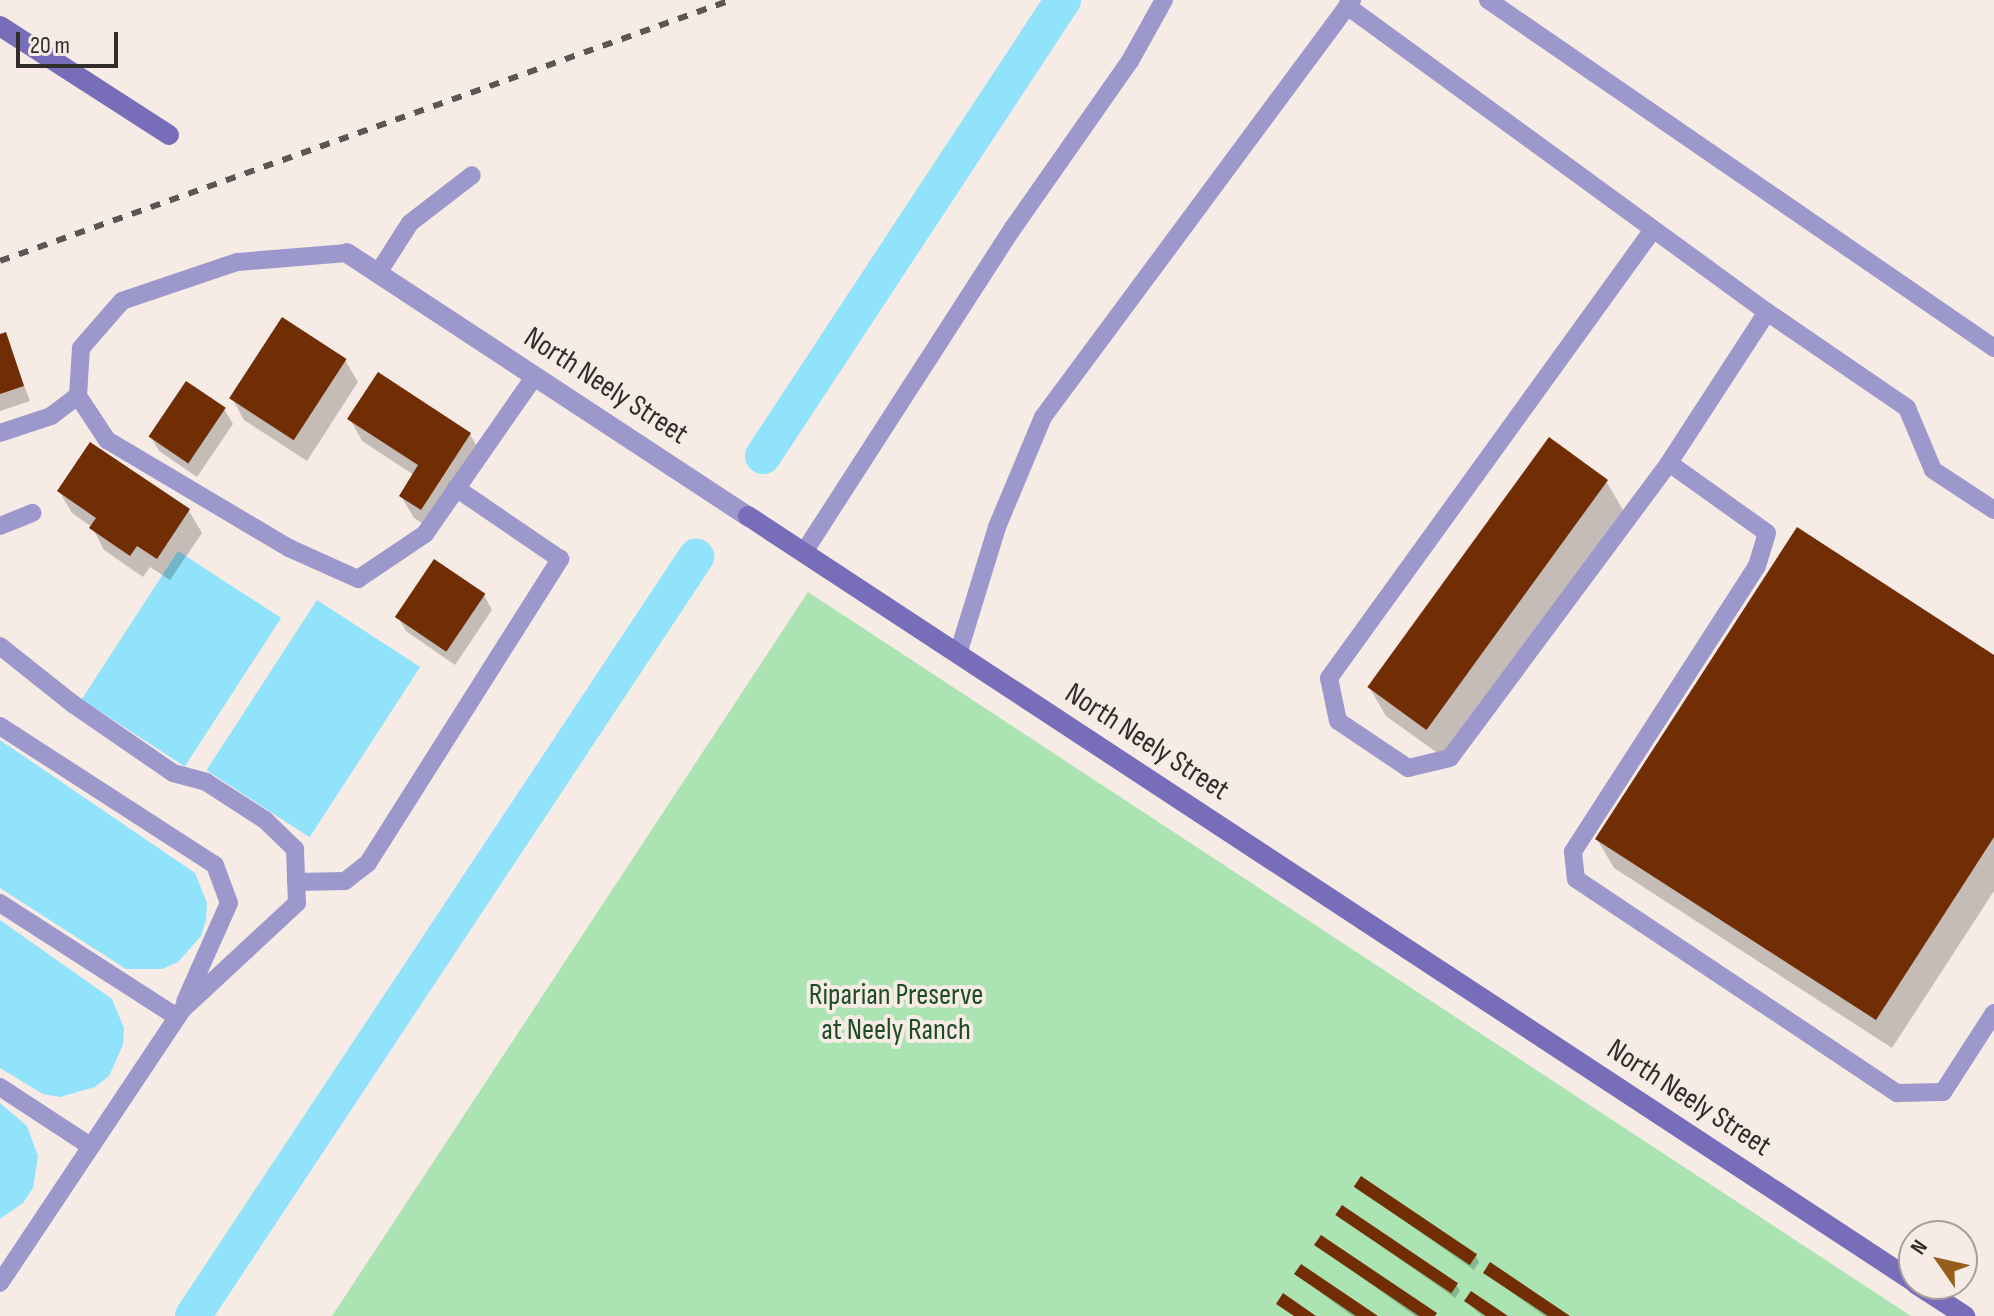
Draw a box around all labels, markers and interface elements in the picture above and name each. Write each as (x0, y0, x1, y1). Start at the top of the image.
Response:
scale bar (20, 16, 122, 66)
text: 20 m (30, 31, 70, 60)
street label: North Neely Street (517, 320, 695, 452)
street label: North Neely Street (1058, 676, 1236, 808)
park label: Riparian Preserve at Neely Ranch (809, 977, 983, 1048)
street label: North Neely Street (1600, 1032, 1778, 1164)
north arrow (1898, 1220, 1978, 1300)
text: N (1905, 1235, 1934, 1260)

